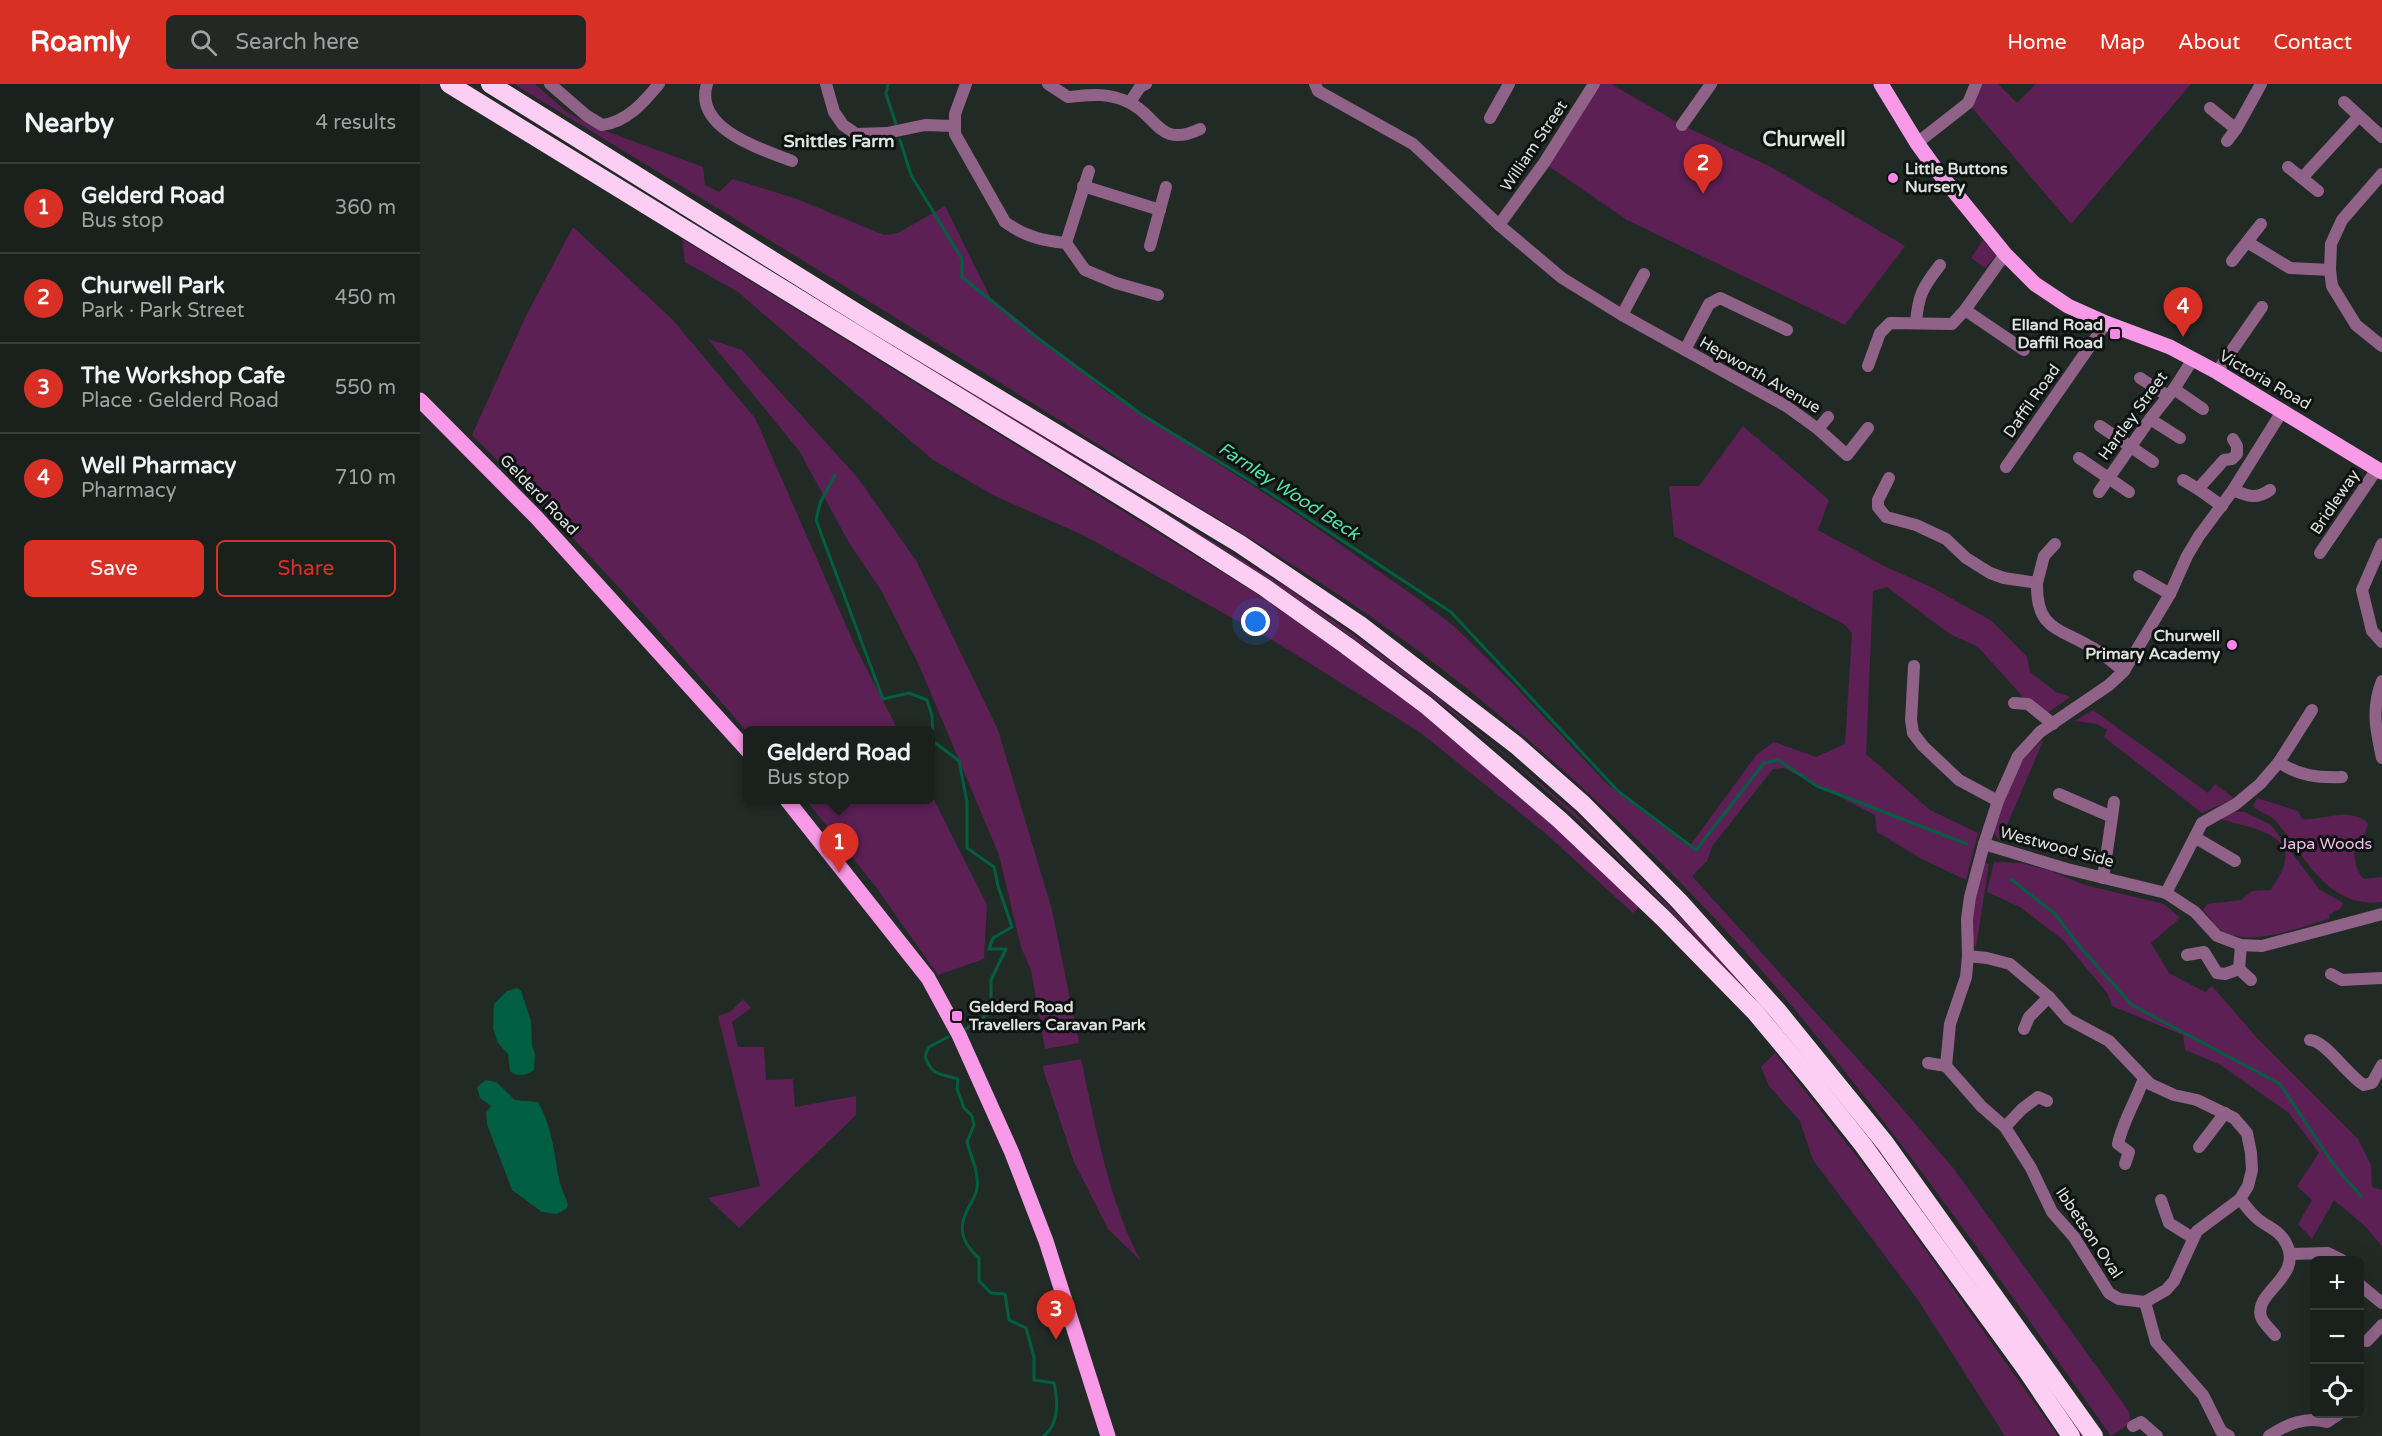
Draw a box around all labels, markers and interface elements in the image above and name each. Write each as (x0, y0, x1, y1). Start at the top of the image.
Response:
search box (166, 15, 586, 69)
text: Roamly (30, 25, 130, 59)
icon: search (187, 26, 220, 59)
text: Search here (235, 29, 359, 55)
text: Home (2007, 30, 2067, 55)
text: Map (2100, 30, 2145, 55)
text: About (2178, 30, 2240, 55)
text: Contact (2273, 30, 2352, 55)
street label: William Street (1496, 97, 1572, 195)
text: Nearby (24, 108, 114, 139)
text: 4 results (316, 111, 396, 135)
district label: Churwell (1763, 128, 1845, 152)
district label: Snittles Farm (783, 130, 895, 152)
pin: 2 (1684, 144, 1722, 194)
place label: Little Buttons Nursery (1905, 159, 2008, 197)
marker: Little Buttons Nursery (1886, 171, 1900, 185)
text: Gelderd Road (81, 183, 225, 209)
text: 1 (37, 196, 50, 220)
text: 360 m (335, 196, 396, 220)
text: Bus stop (81, 209, 164, 233)
text: Churwell Park (81, 273, 225, 299)
text: 2 (37, 286, 50, 310)
text: 450 m (335, 286, 396, 310)
pin: 4 (2164, 288, 2202, 337)
text: Park · Park Street (81, 299, 244, 323)
place label: Elland Road Daffil Road (2012, 315, 2103, 353)
marker: Elland Road Daffil Road (2108, 327, 2122, 341)
street label: Hepworth Avenue (1696, 332, 1824, 418)
street label: Victoria Road (2216, 346, 2314, 414)
street label: Daffil Road (1999, 360, 2065, 442)
text: The Workshop Cafe (81, 363, 285, 389)
street label: Hartley Street (2094, 368, 2172, 464)
text: 3 (37, 376, 50, 400)
text: 550 m (335, 376, 396, 400)
text: Place · Gelderd Road (81, 389, 279, 413)
water label: Farnley Wood Beck (1214, 437, 1365, 545)
street label: Gelderd Road (495, 450, 583, 540)
text: Well Pharmacy (81, 453, 236, 479)
street label: Bridleway (2306, 465, 2364, 538)
text: 4 (37, 466, 50, 490)
text: 710 m (335, 466, 396, 490)
text: Pharmacy (81, 479, 176, 503)
button: Save (24, 540, 204, 597)
button: Share (216, 540, 396, 597)
your location (1241, 607, 1270, 636)
place label: Churwell Primary Academy (2085, 626, 2220, 664)
marker: Churwell Primary Academy (2225, 638, 2239, 652)
popup (743, 726, 935, 804)
text: Gelderd Road (767, 740, 911, 766)
text: Bus stop (767, 766, 850, 790)
street label: Westwood Side (1998, 822, 2116, 872)
pin: 1 (820, 824, 858, 873)
park label: Japa Woods (2280, 834, 2372, 854)
place label: Gelderd Road Travellers Caravan Park (968, 997, 1146, 1035)
marker: Gelderd Road Travellers Caravan Park (950, 1009, 964, 1023)
street label: Ibbetson Oval (2051, 1184, 2127, 1282)
map controls (2310, 1256, 2364, 1418)
button: + (2310, 1256, 2364, 1310)
pin: 3 (1036, 1290, 1076, 1340)
button: − (2310, 1310, 2364, 1364)
button: locate (2310, 1364, 2364, 1418)

